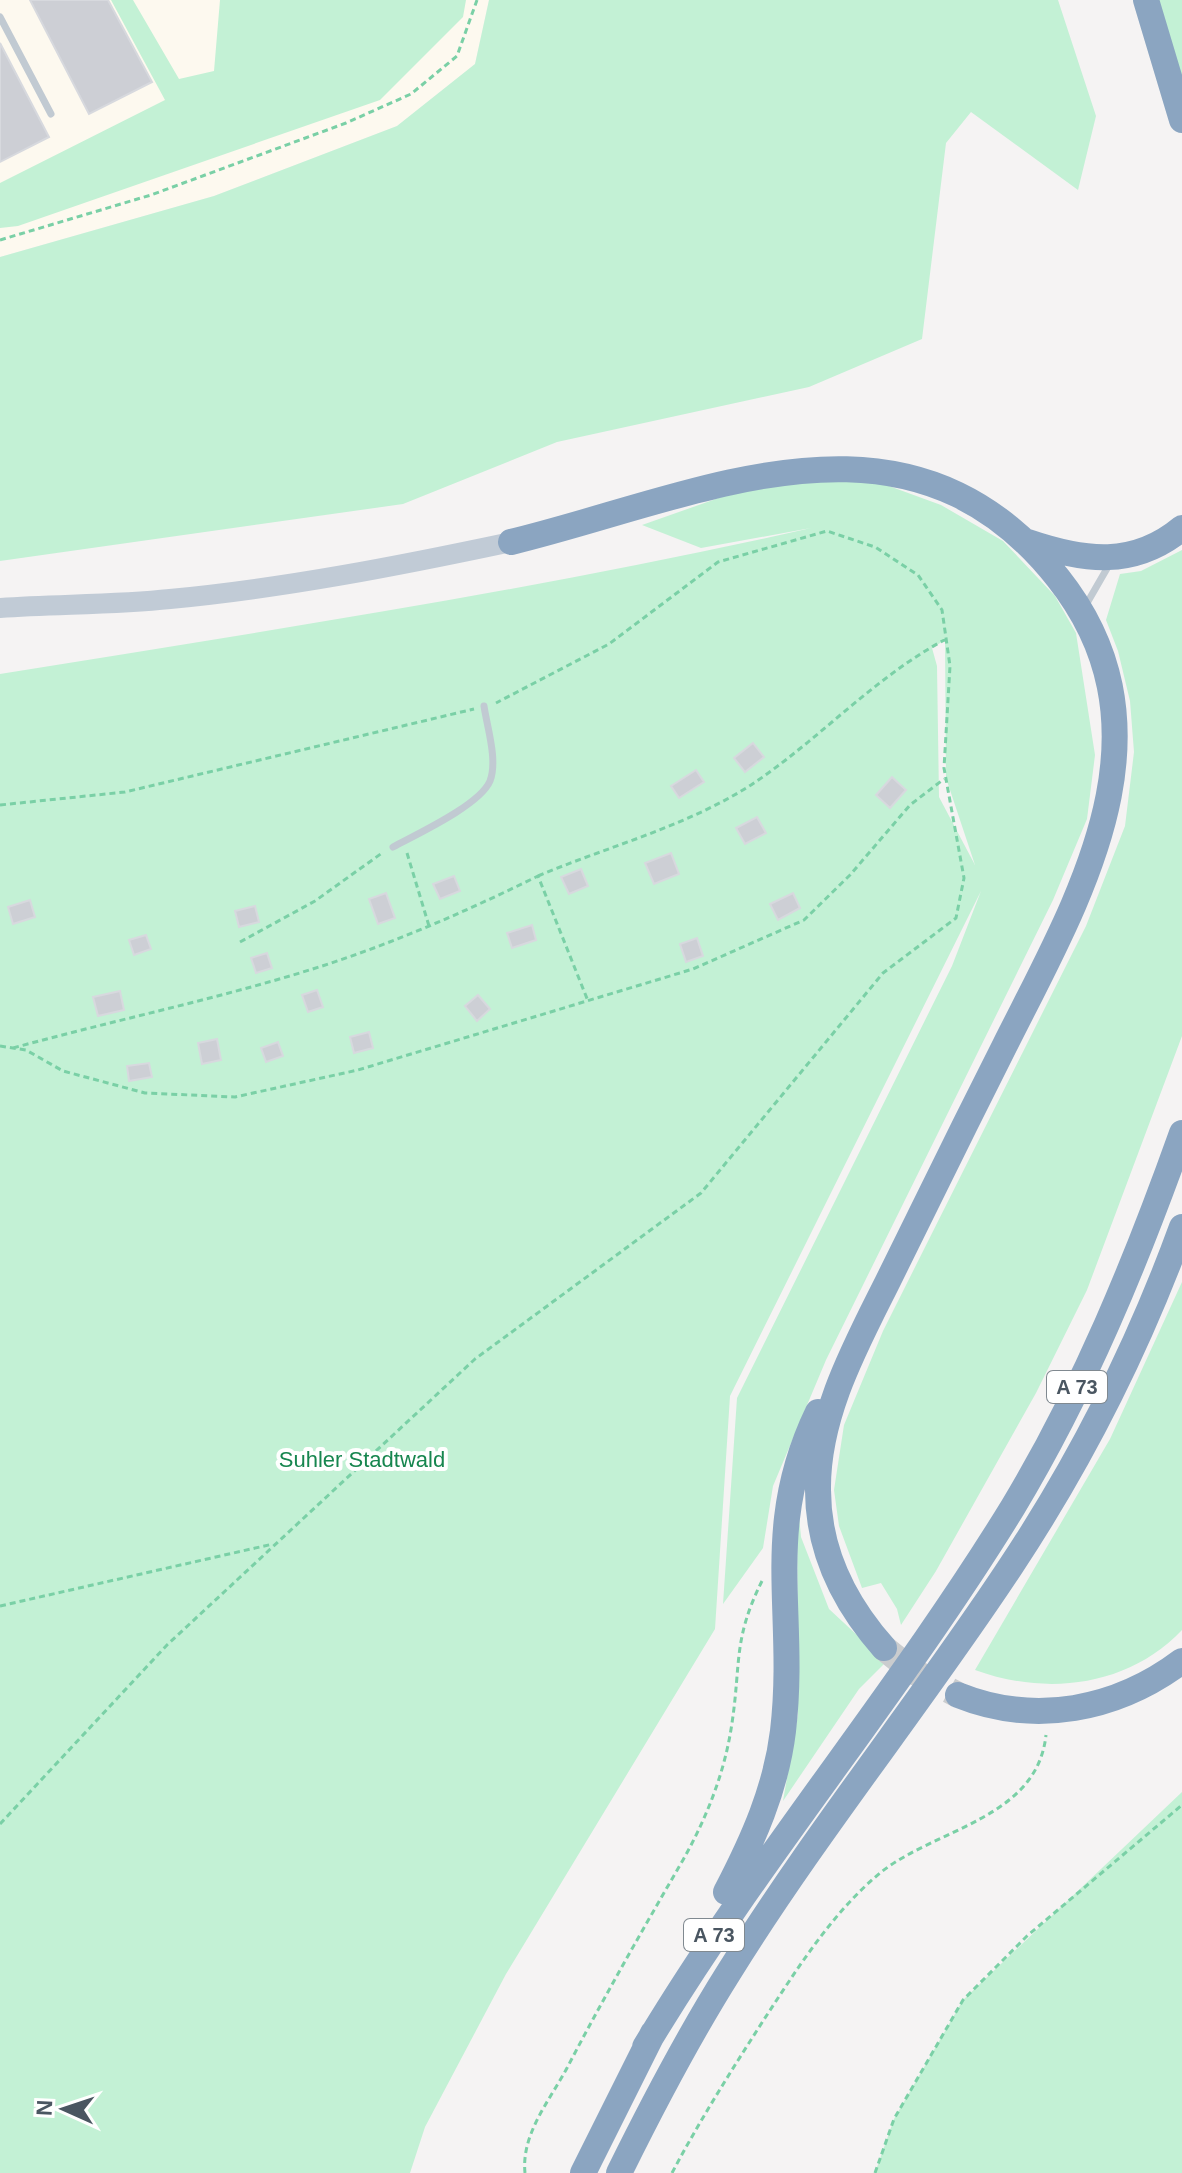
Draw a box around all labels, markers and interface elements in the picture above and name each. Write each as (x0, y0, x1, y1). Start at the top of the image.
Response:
road number: A 73 (1047, 1371, 1107, 1403)
park label: Suhler Stadtwald (279, 1447, 445, 1472)
road number: A 73 (684, 1919, 744, 1951)
north arrow (24, 2069, 104, 2149)
text: N (32, 2099, 57, 2117)

